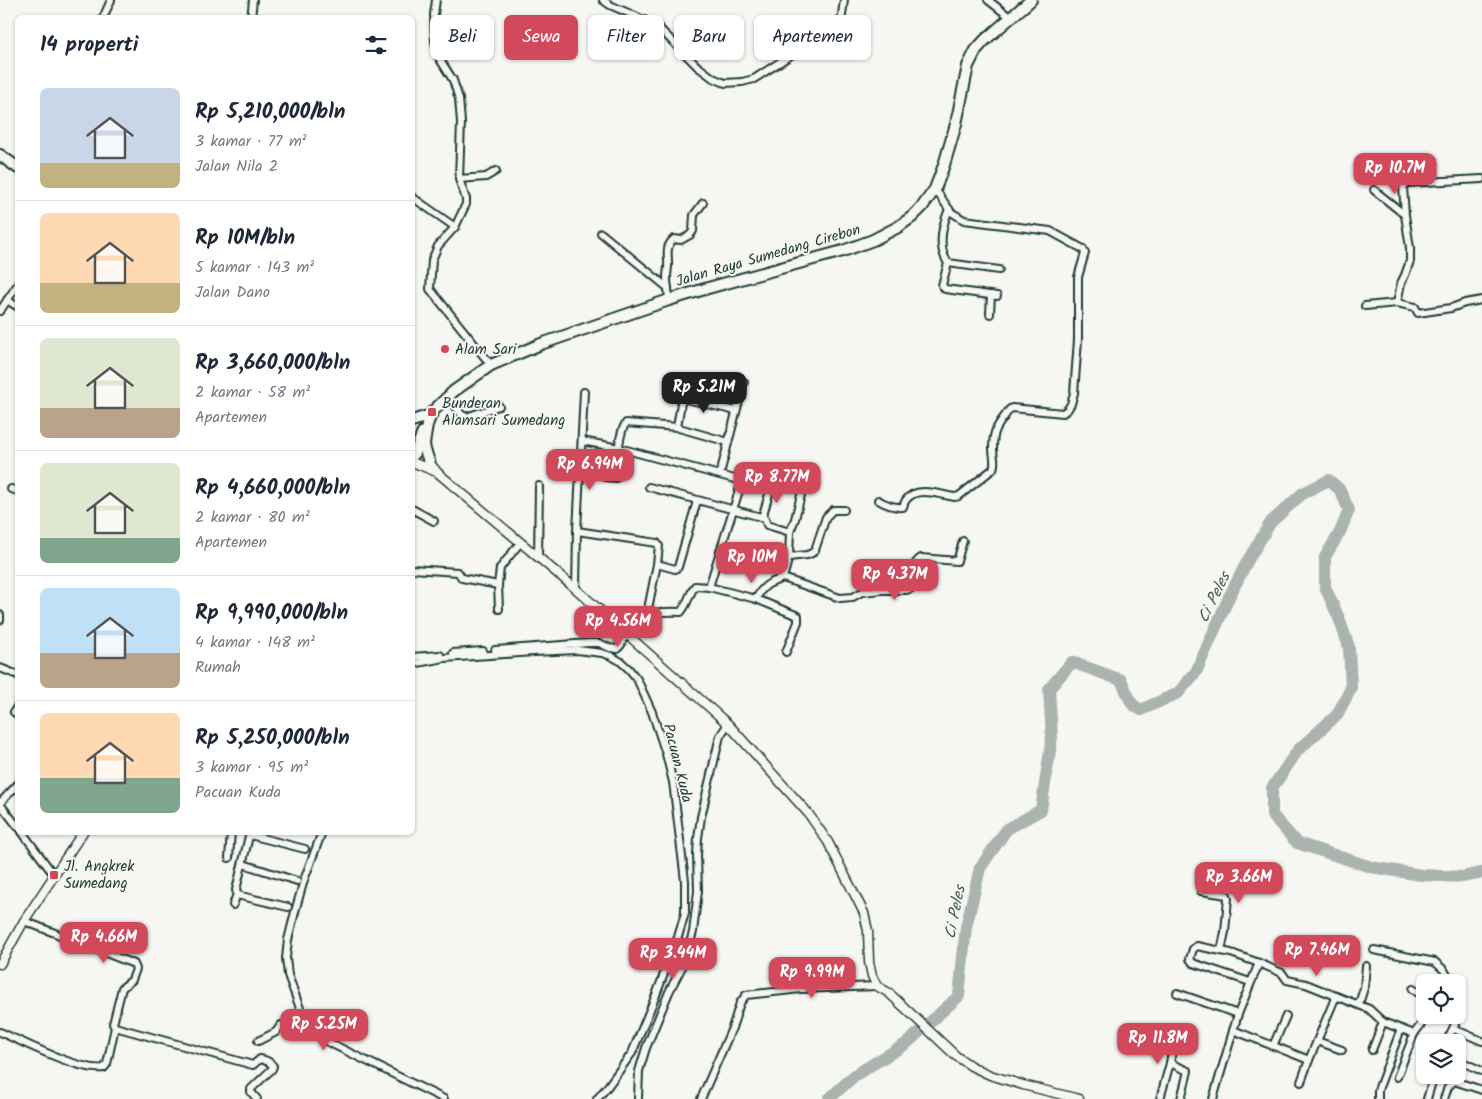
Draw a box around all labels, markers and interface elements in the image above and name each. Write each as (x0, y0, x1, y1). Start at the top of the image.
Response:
chip: Beli (430, 15, 494, 60)
chip: Sewa (504, 15, 578, 60)
chip: Filter (588, 15, 664, 60)
chip: Baru (674, 15, 744, 60)
chip: Apartemen (754, 15, 871, 60)
text: 14 properti (40, 29, 138, 62)
icon: filters (362, 31, 390, 59)
text: Rp 5,210,000/bln (195, 96, 345, 129)
icon: home (80, 108, 140, 168)
text: 3 kamar · 77 m² (195, 129, 307, 154)
pin: Rp 10.7M (1343, 152, 1447, 195)
text: Jalan Nila 2 (195, 154, 278, 179)
text: Rp 10.7M (1365, 156, 1425, 181)
street label: Jalan Raya Sumedang Cirebon (673, 218, 863, 294)
text: Rp 10M/bln (195, 222, 295, 255)
icon: home (80, 233, 140, 293)
text: 5 kamar · 143 m² (195, 255, 314, 280)
text: Jalan Dano (195, 280, 270, 305)
place label: Alam Sari (455, 338, 518, 362)
marker: Alam Sari (439, 343, 451, 355)
text: Rp 3,660,000/bln (195, 347, 350, 380)
icon: home (80, 358, 140, 418)
pin: Rp 5.21M (652, 372, 756, 414)
text: Rp 5.21M (673, 375, 735, 400)
text: 2 kamar · 58 m² (195, 380, 310, 405)
place label: Bunderan Alamsari Sumedang (442, 392, 565, 433)
text: Apartemen (195, 405, 267, 430)
marker: Bunderan Alamsari Sumedang (426, 406, 438, 418)
pin: Rp 6.94M (538, 448, 642, 491)
text: Rp 6.94M (557, 452, 623, 477)
pin: Rp 8.77M (725, 462, 829, 504)
text: Rp 8.77M (745, 465, 809, 490)
text: Rp 4,660,000/bln (195, 472, 350, 505)
icon: home (80, 483, 140, 543)
text: 2 kamar · 80 m² (195, 505, 310, 530)
text: Apartemen (195, 530, 267, 555)
pin: Rp 10M (711, 542, 793, 584)
text: Rp 10M (727, 545, 777, 570)
pin: Rp 4.37M (843, 558, 947, 601)
text: Rp 4.37M (862, 562, 928, 587)
water label: Ci Peles (1191, 566, 1238, 627)
text: Rp 9,990,000/bln (195, 597, 348, 630)
pin: Rp 4.56M (566, 606, 670, 648)
icon: home (80, 608, 140, 668)
text: Rp 4.56M (585, 609, 651, 634)
text: 4 kamar · 148 m² (195, 630, 315, 655)
text: Rumah (195, 655, 241, 680)
street label: Pacuan Kuda (656, 721, 698, 805)
text: Rp 5,250,000/bln (195, 722, 350, 755)
icon: home (80, 733, 140, 793)
text: 3 kamar · 95 m² (195, 755, 308, 780)
text: Pacuan Kuda (195, 780, 281, 805)
place label: Jl. Angkrek Sumedang (64, 855, 135, 896)
pin: Rp 3.66M (1187, 862, 1291, 904)
text: Rp 3.66M (1206, 865, 1272, 890)
marker: Jl. Angkrek Sumedang (48, 869, 60, 881)
water label: Ci Peles (938, 881, 973, 941)
pin: Rp 4.66M (52, 922, 156, 964)
text: Rp 4.66M (71, 925, 137, 950)
pin: Rp 7.46M (1265, 934, 1369, 977)
pin: Rp 3.44M (621, 938, 725, 980)
text: Rp 7.46M (1284, 938, 1350, 963)
text: Rp 3.44M (640, 941, 706, 966)
pin: Rp 9.99M (760, 956, 864, 999)
text: Rp 9.99M (780, 960, 844, 985)
map controls (1416, 974, 1466, 1084)
button: locate (1416, 974, 1466, 1024)
pin: Rp 5.25M (272, 1008, 376, 1051)
text: Rp 5.25M (291, 1012, 357, 1037)
pin: Rp 11.8M (1106, 1022, 1210, 1065)
text: Rp 11.8M (1128, 1026, 1188, 1051)
button: layers (1416, 1034, 1466, 1084)

